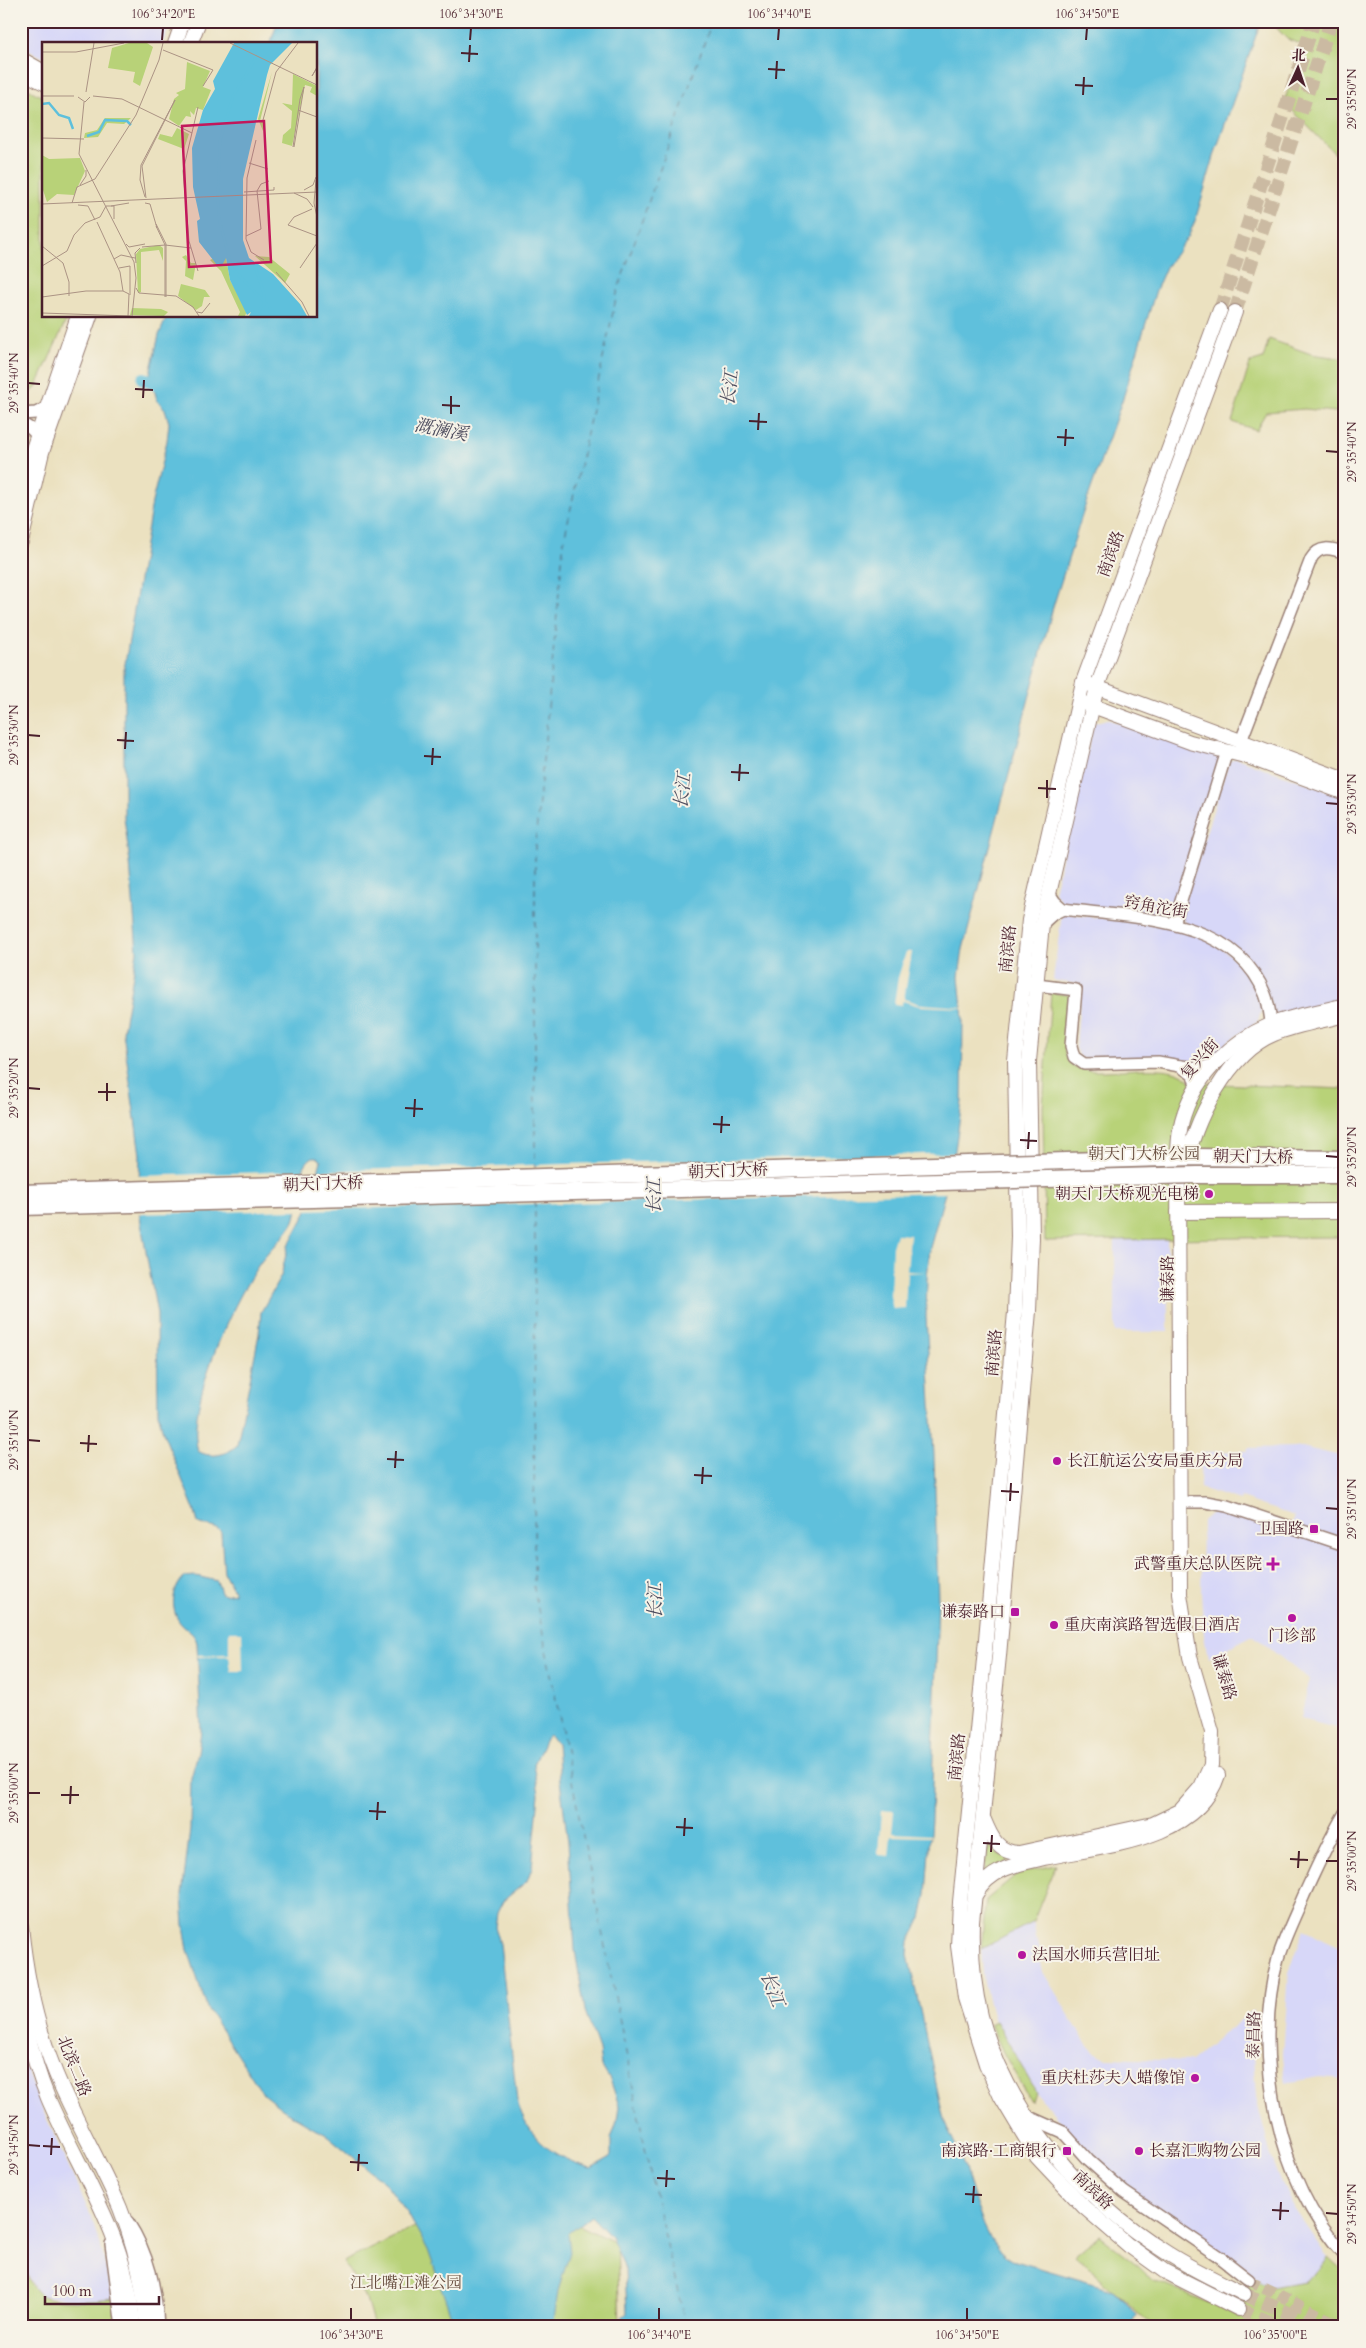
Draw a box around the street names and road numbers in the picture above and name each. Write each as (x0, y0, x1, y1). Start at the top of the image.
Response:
street label: 南滨路 (1092, 528, 1130, 580)
street label: 窍角沱街 (1123, 891, 1189, 923)
street label: 南滨路 (995, 924, 1021, 974)
street label: 复兴街 (1176, 1034, 1224, 1084)
street label: 朝天门大桥 (1213, 1145, 1293, 1169)
street label: 朝天门大桥 (688, 1159, 768, 1183)
street label: 朝天门大桥 (283, 1172, 363, 1196)
street label: 谦泰路 (1157, 1255, 1179, 1303)
street label: 南滨路 (981, 1328, 1007, 1378)
street label: 谦泰路 (1206, 1651, 1242, 1703)
street label: 南滨路 (944, 1732, 970, 1782)
street label: 泰昌路 (1243, 2011, 1265, 2059)
street label: 北滨二路 (52, 2032, 96, 2100)
street label: 南滨路 (1068, 2165, 1118, 2215)

